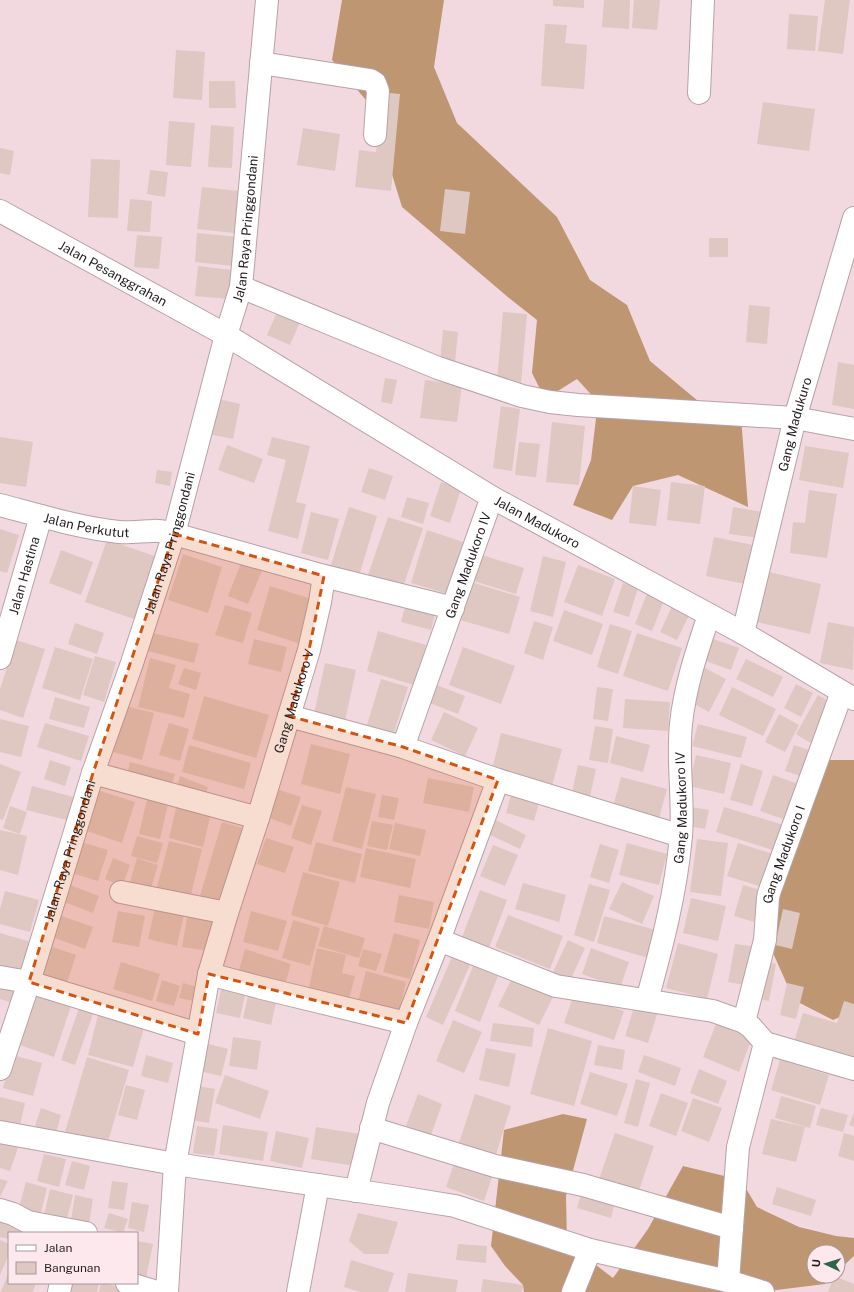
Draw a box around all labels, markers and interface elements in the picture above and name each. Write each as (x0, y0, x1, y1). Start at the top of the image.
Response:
street label: Jalan Raya Pringgondani (230, 155, 261, 304)
street label: Jalan Pesanggrahan (56, 238, 170, 309)
street label: Gang Madukuro (775, 376, 815, 473)
street label: Jalan Raya Pringgondani (142, 470, 198, 616)
street label: Jalan Madukoro (492, 493, 582, 552)
street label: Jalan Perkutut (42, 510, 129, 540)
street label: Gang Madukoro IV (442, 510, 494, 621)
street label: Jalan Hastina (6, 535, 43, 616)
street label: Gang Madukoro V (271, 647, 317, 755)
street label: Gang Madukoro IV (671, 751, 690, 865)
street label: Jalan Raya Pringgondani (41, 778, 98, 924)
street label: Gang Madukoro I (761, 803, 808, 904)
legend (8, 1232, 138, 1284)
text: Jalan (44, 1241, 73, 1255)
north arrow (806, 1244, 846, 1284)
text: U (810, 1259, 822, 1268)
text: Bangunan (44, 1261, 100, 1275)

